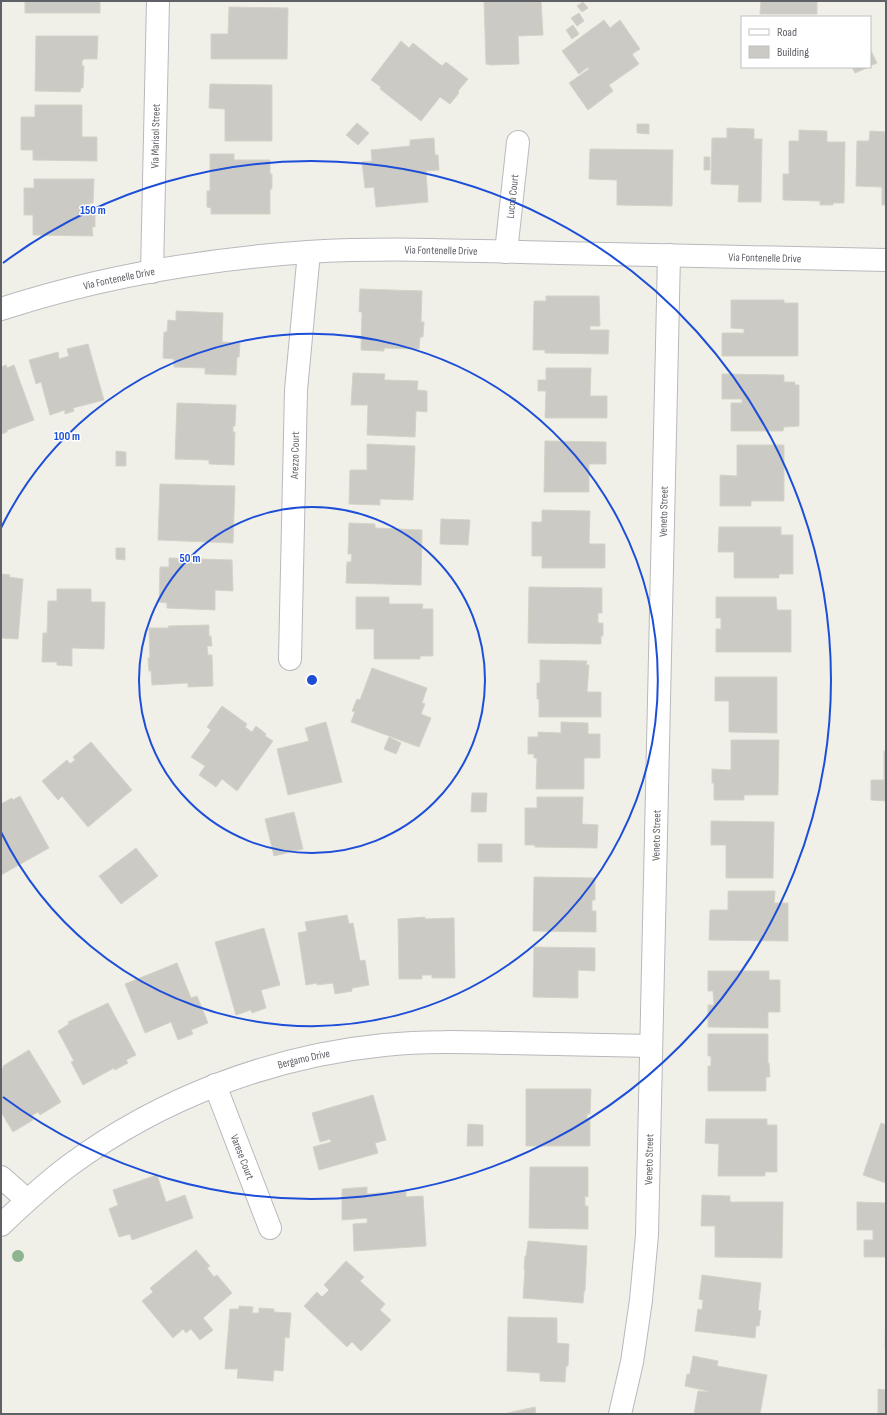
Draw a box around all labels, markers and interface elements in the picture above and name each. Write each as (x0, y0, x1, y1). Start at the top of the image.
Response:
legend (741, 16, 871, 68)
text: Road (777, 25, 797, 40)
text: Building (777, 45, 809, 60)
street label: Via Marisol Street (148, 103, 163, 168)
street label: Lucca Court (504, 173, 522, 219)
text: 150 m (80, 203, 106, 218)
street label: Via Fontenelle Drive (405, 244, 478, 258)
street label: Via Fontenelle Drive (728, 251, 801, 265)
street label: Via Fontenelle Drive (82, 265, 156, 293)
text: 100 m (54, 429, 80, 444)
street label: Arezzo Court (288, 431, 302, 480)
street label: Veneto Street (657, 485, 671, 537)
text: 50 m (180, 551, 200, 566)
centre of rings (305, 673, 319, 687)
street label: Veneto Street (649, 809, 664, 861)
street label: Bergamo Drive (276, 1047, 331, 1072)
street label: Varese Court (228, 1133, 257, 1182)
street label: Veneto Street (642, 1133, 656, 1185)

